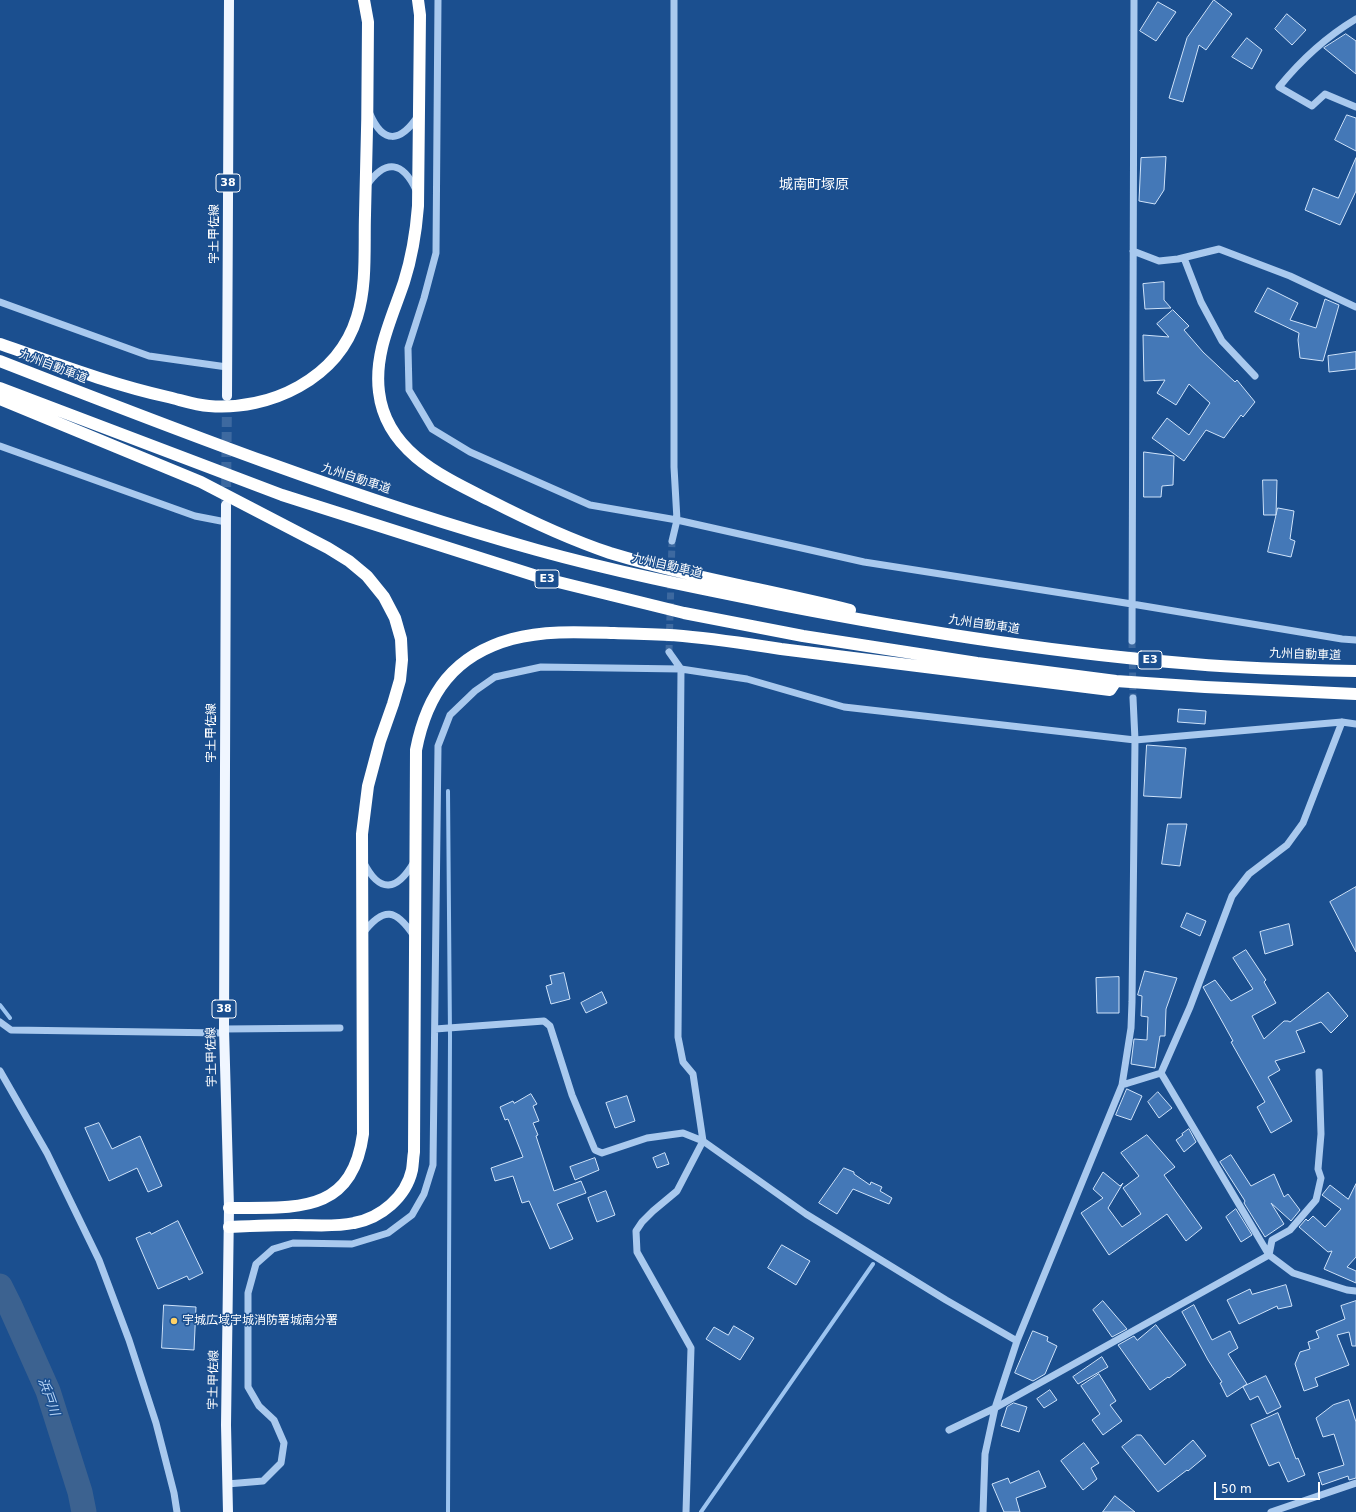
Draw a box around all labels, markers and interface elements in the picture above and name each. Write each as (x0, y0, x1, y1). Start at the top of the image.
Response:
road number: 38 (216, 174, 240, 192)
district label: 城南町塚原 (779, 177, 849, 193)
street label: 宇土甲佐線 (208, 204, 222, 264)
street label: 九州自動車道 (17, 347, 89, 387)
street label: 九州自動車道 (320, 461, 392, 497)
street label: 九州自動車道 (630, 551, 704, 581)
road number: E3 (535, 570, 559, 588)
street label: 九州自動車道 (947, 613, 1021, 637)
street label: 九州自動車道 (1269, 647, 1341, 663)
road number: E3 (1138, 651, 1162, 669)
street label: 宇土甲佐線 (205, 703, 219, 763)
road number: 38 (212, 1000, 236, 1018)
street label: 宇土甲佐線 (204, 1027, 220, 1087)
place label: 宇城広域宇城消防署城南分署 (182, 1314, 338, 1328)
marker: 宇城広域宇城消防署城南分署 (169, 1316, 179, 1326)
street label: 宇土甲佐線 (206, 1350, 222, 1410)
water label: 浜戸川 (34, 1376, 62, 1418)
scale bar (1216, 1474, 1322, 1500)
text: 50 m (1221, 1482, 1252, 1496)

